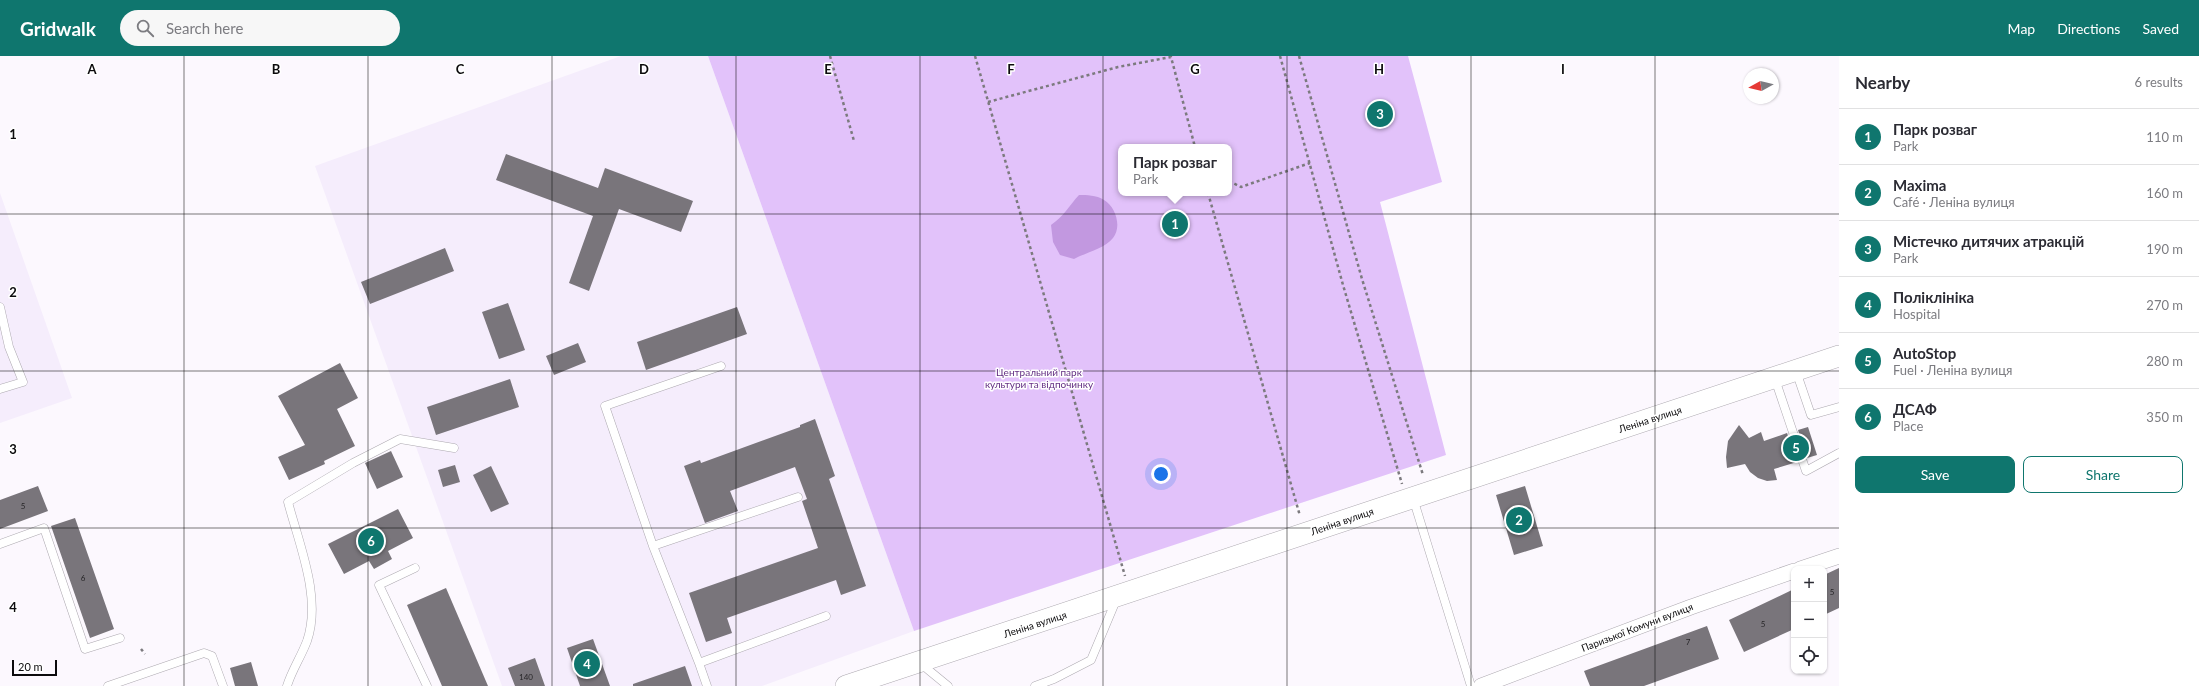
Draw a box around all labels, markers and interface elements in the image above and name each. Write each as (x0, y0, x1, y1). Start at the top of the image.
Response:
search box (120, 10, 400, 46)
text: Gridwalk (20, 17, 96, 40)
icon: search (134, 17, 156, 39)
text: Search here (166, 19, 243, 37)
text: Map (2008, 20, 2035, 37)
text: Directions (2057, 20, 2120, 37)
text: Saved (2142, 20, 2179, 37)
text: A (86, 61, 97, 77)
text: B (272, 61, 281, 77)
text: C (456, 61, 465, 77)
text: D (639, 61, 649, 77)
text: E (824, 61, 832, 77)
text: F (1007, 61, 1015, 77)
text: G (1190, 61, 1200, 77)
text: H (1374, 61, 1384, 77)
text: I (1561, 61, 1565, 77)
north arrow (1743, 68, 1779, 104)
text: Nearby (1855, 72, 1910, 93)
text: 6 results (2135, 74, 2183, 90)
pin: 3 (1367, 99, 1393, 129)
text: Парк розваг (1893, 120, 1977, 138)
text: 1 (9, 126, 17, 142)
text: 1 (1864, 129, 1872, 145)
text: 110 m (2146, 129, 2183, 145)
text: Park (1893, 138, 1918, 154)
popup (1118, 144, 1232, 196)
text: Парк розваг (1133, 153, 1217, 171)
text: Park (1133, 171, 1158, 187)
text: Maxima (1893, 176, 1946, 194)
text: 2 (1864, 185, 1872, 201)
text: 160 m (2146, 185, 2183, 201)
text: Café · Леніна вулиця (1893, 194, 2015, 210)
pin: 1 (1162, 209, 1188, 239)
text: Містечко дитячих атракцій (1893, 232, 2084, 250)
text: 3 (1864, 241, 1872, 257)
text: 190 m (2146, 241, 2183, 257)
text: Park (1893, 250, 1918, 266)
text: 2 (9, 284, 17, 300)
text: Поліклініка (1893, 288, 1974, 306)
text: 4 (1864, 297, 1872, 313)
text: 270 m (2146, 297, 2183, 313)
text: Hospital (1893, 306, 1940, 322)
text: AutoStop (1893, 344, 1956, 362)
text: 5 (1864, 353, 1872, 369)
text: 280 m (2146, 353, 2183, 369)
text: Fuel · Леніна вулиця (1893, 362, 2012, 378)
park label: Центральний парк культури та відпочинку (985, 366, 1094, 390)
text: ДСАФ (1893, 400, 1937, 418)
street label: Леніна вулиця (1616, 403, 1683, 435)
text: 6 (1864, 409, 1872, 425)
text: 350 m (2146, 409, 2183, 425)
text: Place (1893, 418, 1923, 434)
pin: 5 (1783, 433, 1809, 463)
text: 3 (9, 441, 17, 457)
button: Save (1855, 456, 2015, 493)
button: Share (2023, 456, 2183, 493)
your location (1151, 464, 1171, 484)
house number: 5 (21, 501, 26, 511)
street label: Леніна вулиця (1308, 505, 1375, 538)
pin: 2 (1506, 505, 1532, 535)
pin: 6 (358, 526, 384, 556)
map controls (1791, 566, 1827, 674)
button: + (1791, 566, 1827, 602)
house number: 6 (81, 573, 86, 583)
house number: 5 (1830, 587, 1835, 597)
text: 4 (9, 599, 17, 615)
street label: Паризької Комуни вулиця (1579, 600, 1695, 654)
button: − (1791, 602, 1827, 638)
street label: Леніна вулиця (1001, 608, 1068, 640)
house number: 5 (1761, 619, 1766, 629)
house number: 7 (1686, 637, 1691, 647)
button: locate (1791, 638, 1827, 674)
pin: 4 (574, 649, 600, 679)
scale bar (12, 658, 57, 677)
text: 20 m (18, 660, 43, 673)
house number: 140 (519, 672, 533, 682)

